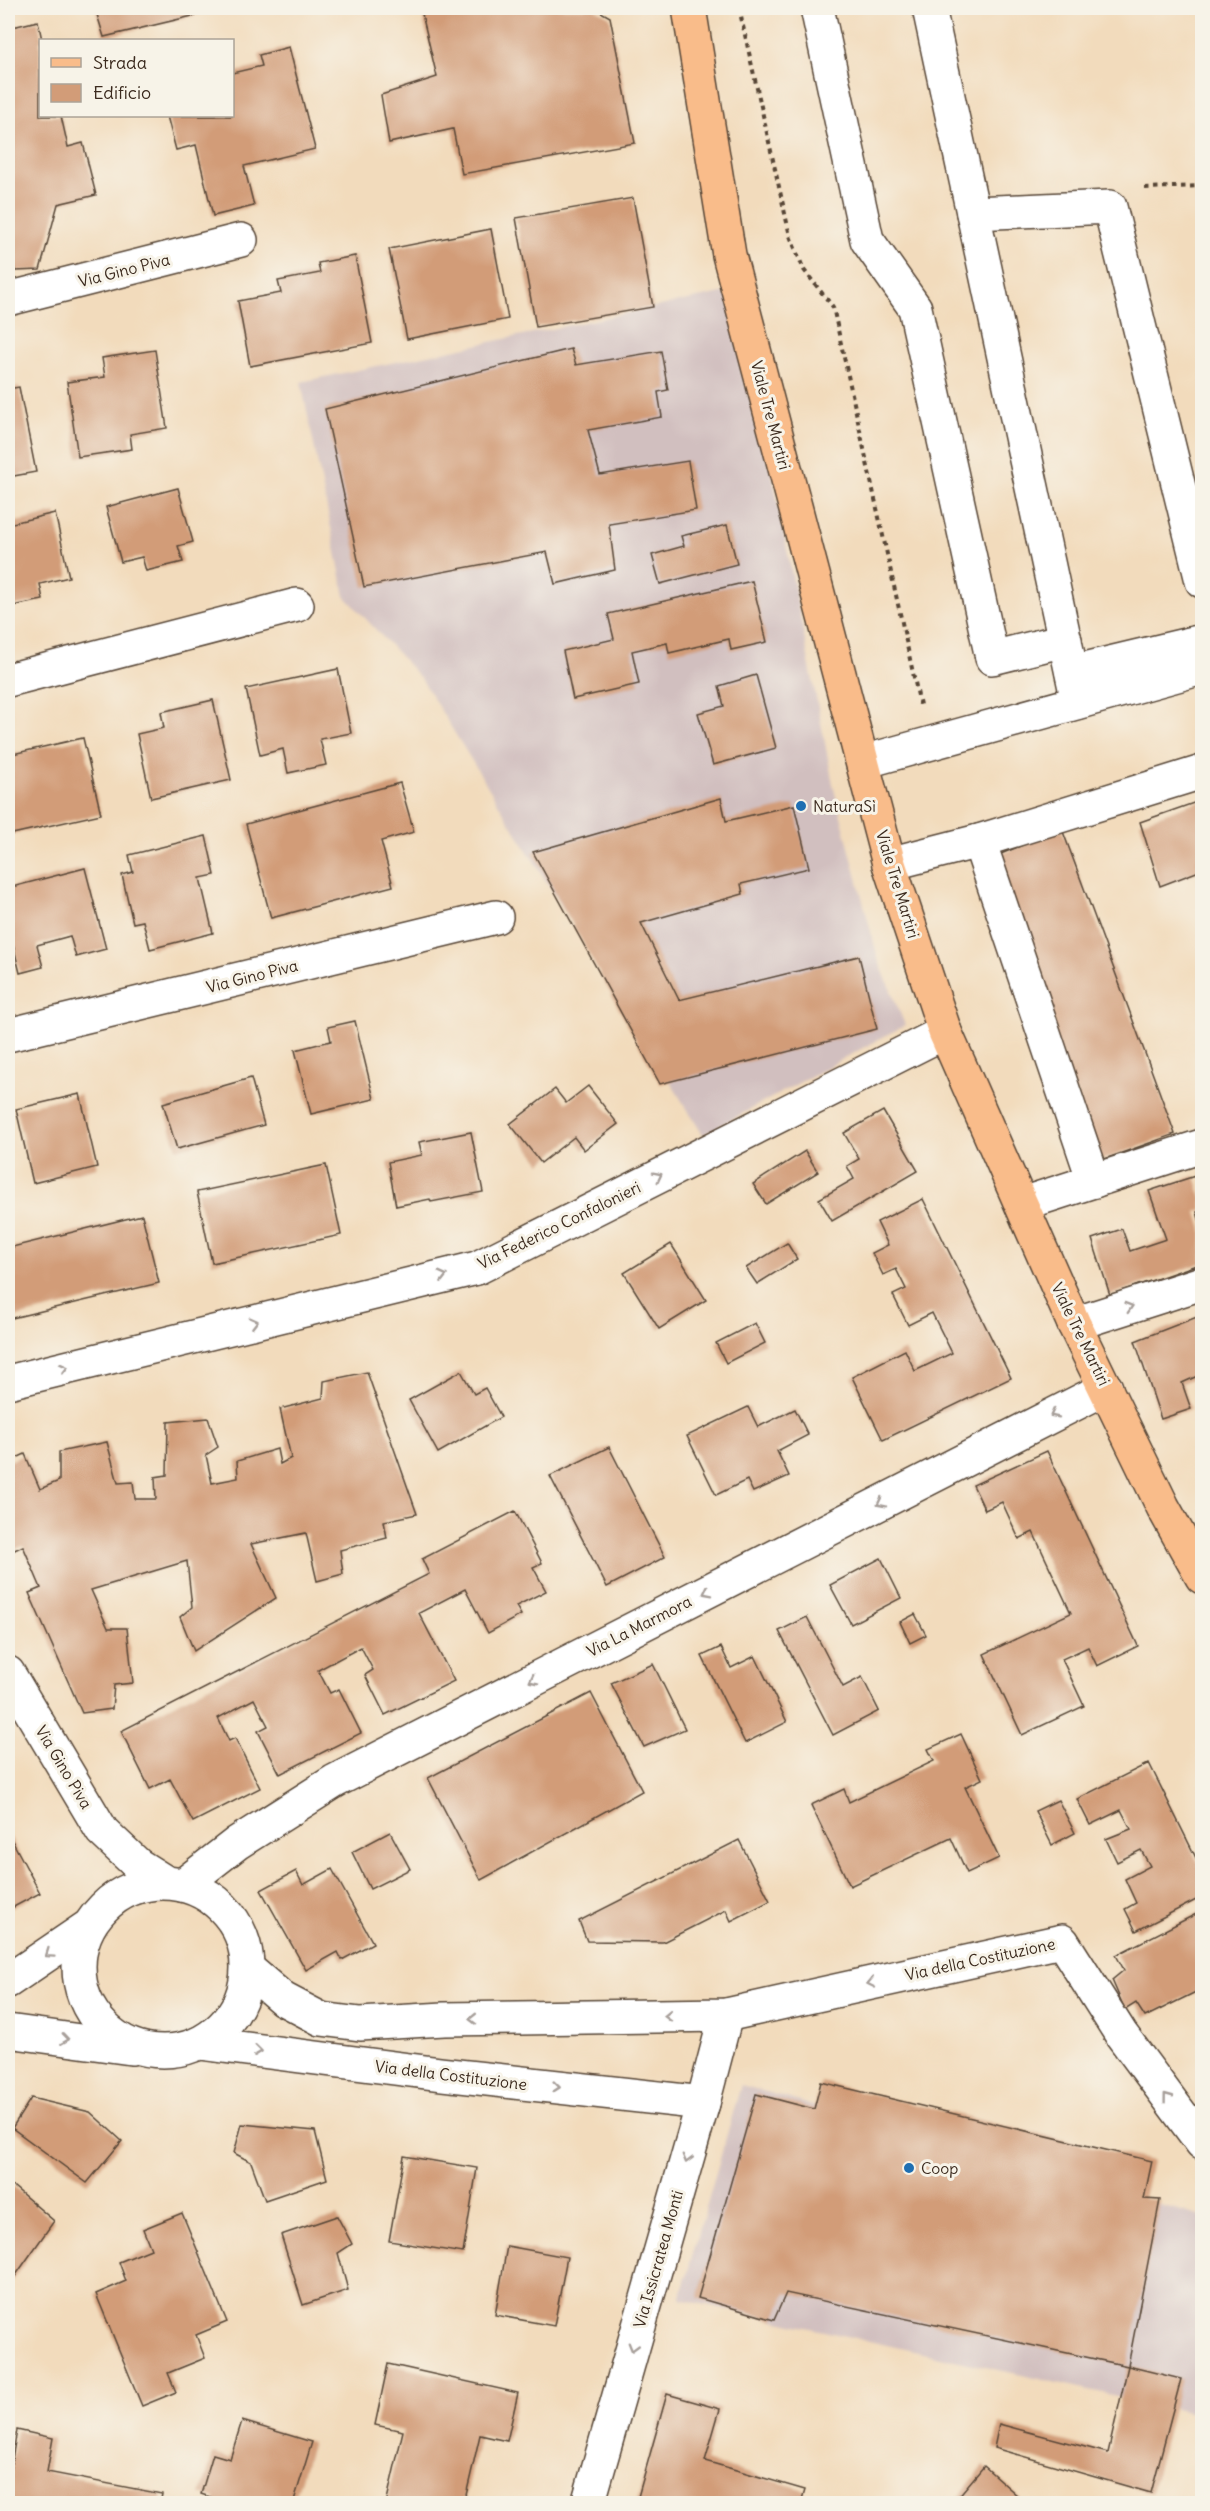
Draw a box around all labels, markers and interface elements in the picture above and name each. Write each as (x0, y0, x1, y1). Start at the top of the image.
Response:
legend (39, 39, 234, 117)
text: Strada (93, 51, 147, 74)
text: Edificio (93, 81, 151, 104)
street label: Via Gino Piva (76, 249, 172, 291)
street label: Viale Tre Martiri (747, 358, 795, 472)
place label: NaturaSì (813, 796, 876, 816)
marker: NaturaSì (794, 799, 808, 813)
street label: Viale Tre Martiri (872, 827, 924, 941)
street label: Via Gino Piva (204, 955, 300, 997)
one-way arrow (651, 1172, 662, 1184)
street label: Via Federico Confalonieri (474, 1177, 644, 1273)
one-way arrow (438, 1270, 448, 1283)
street label: Viale Tre Martiri (1047, 1279, 1115, 1389)
one-way arrow (1123, 1301, 1134, 1314)
one-way arrow (249, 1316, 259, 1329)
one-way arrow (59, 1362, 69, 1375)
one-way arrow (1050, 1407, 1061, 1419)
one-way arrow (876, 1496, 887, 1507)
one-way arrow (702, 1584, 713, 1596)
street label: Via La Marmora (583, 1591, 695, 1661)
one-way arrow (529, 1673, 539, 1684)
street label: Via Gino Piva (31, 1722, 97, 1812)
street label: Via della Costituzione (903, 1933, 1057, 1985)
one-way arrow (45, 1947, 56, 1958)
one-way arrow (867, 1975, 877, 1988)
one-way arrow (663, 2009, 672, 2022)
one-way arrow (468, 2013, 477, 2025)
one-way arrow (61, 2032, 70, 2045)
one-way arrow (253, 2044, 263, 2056)
street label: Via della Costituzione (374, 2056, 528, 2094)
one-way arrow (551, 2080, 560, 2093)
one-way arrow (1164, 2092, 1175, 2103)
one-way arrow (682, 2153, 694, 2164)
place label: Coop (921, 2158, 958, 2178)
marker: Coop (902, 2161, 916, 2175)
street label: Via Issicratea Monti (629, 2188, 687, 2330)
one-way arrow (628, 2341, 640, 2352)

